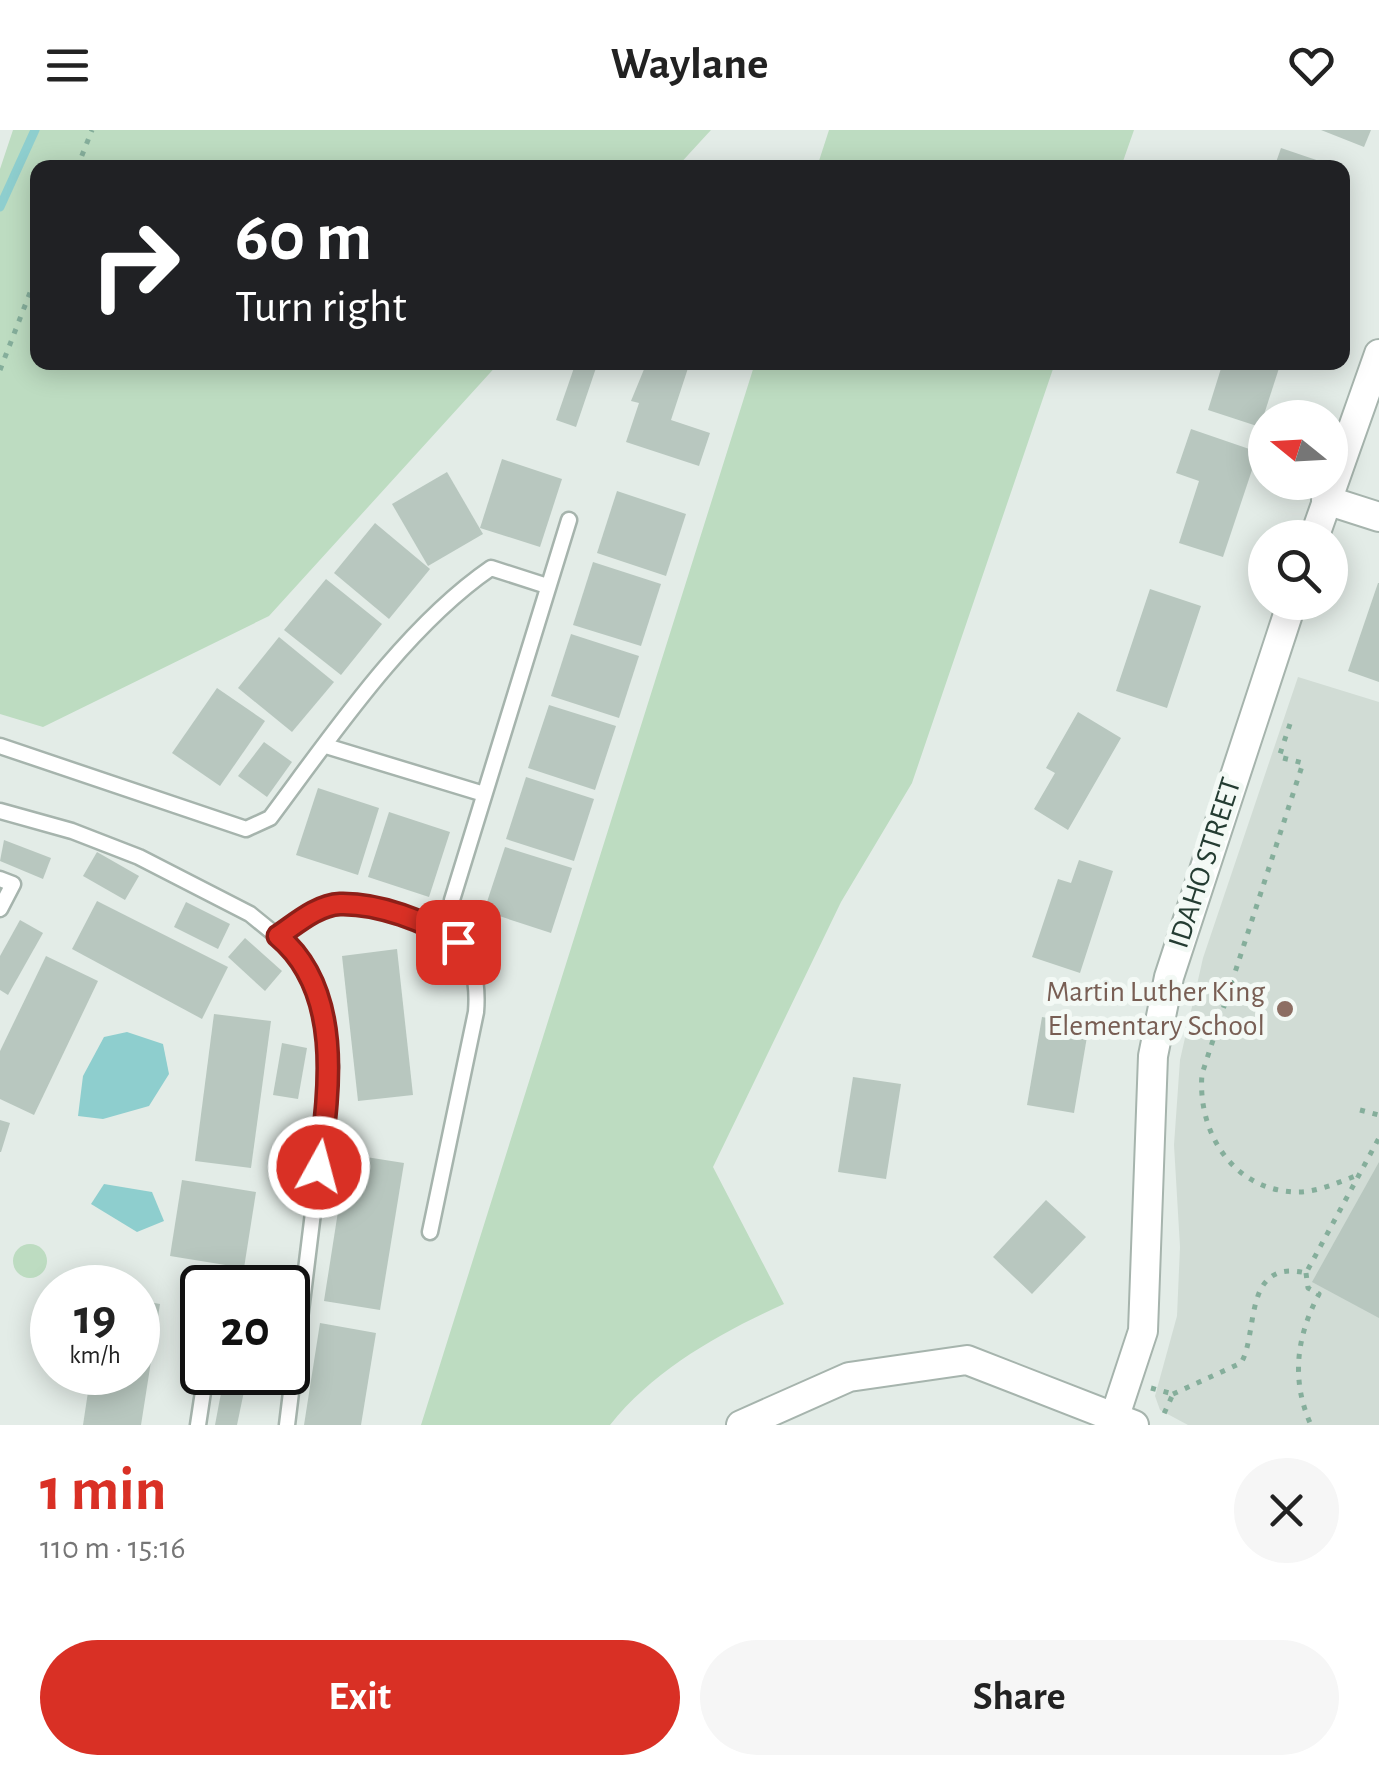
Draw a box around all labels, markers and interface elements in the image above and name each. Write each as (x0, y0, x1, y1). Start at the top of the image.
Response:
icon: menu (40, 38, 95, 93)
icon: heart (1284, 38, 1339, 93)
text: Waylane (611, 42, 768, 87)
icon: right (70, 200, 200, 330)
text: 60 m (235, 203, 372, 273)
text: Turn right (235, 285, 407, 330)
north arrow (1248, 400, 1348, 500)
map controls (1248, 400, 1348, 620)
button: search (1248, 520, 1348, 620)
street label: IDAHO STREET (1163, 774, 1247, 952)
pin (416, 900, 501, 985)
icon: arrive (431, 915, 486, 970)
place label: Martin Luther King Elementary School (1046, 977, 1265, 1041)
marker: Martin Luther King Elementary School (1274, 998, 1296, 1020)
position arrow (267, 1115, 371, 1219)
speed limit sign: 20 (180, 1265, 310, 1395)
text: 19 (74, 1293, 116, 1343)
text: km/h (69, 1343, 121, 1368)
button: close (1234, 1458, 1339, 1563)
text: 1 min (40, 1461, 166, 1521)
text: 110 m · 15:16 (40, 1532, 185, 1564)
button: Exit (40, 1640, 680, 1755)
button: Share (700, 1640, 1339, 1755)

